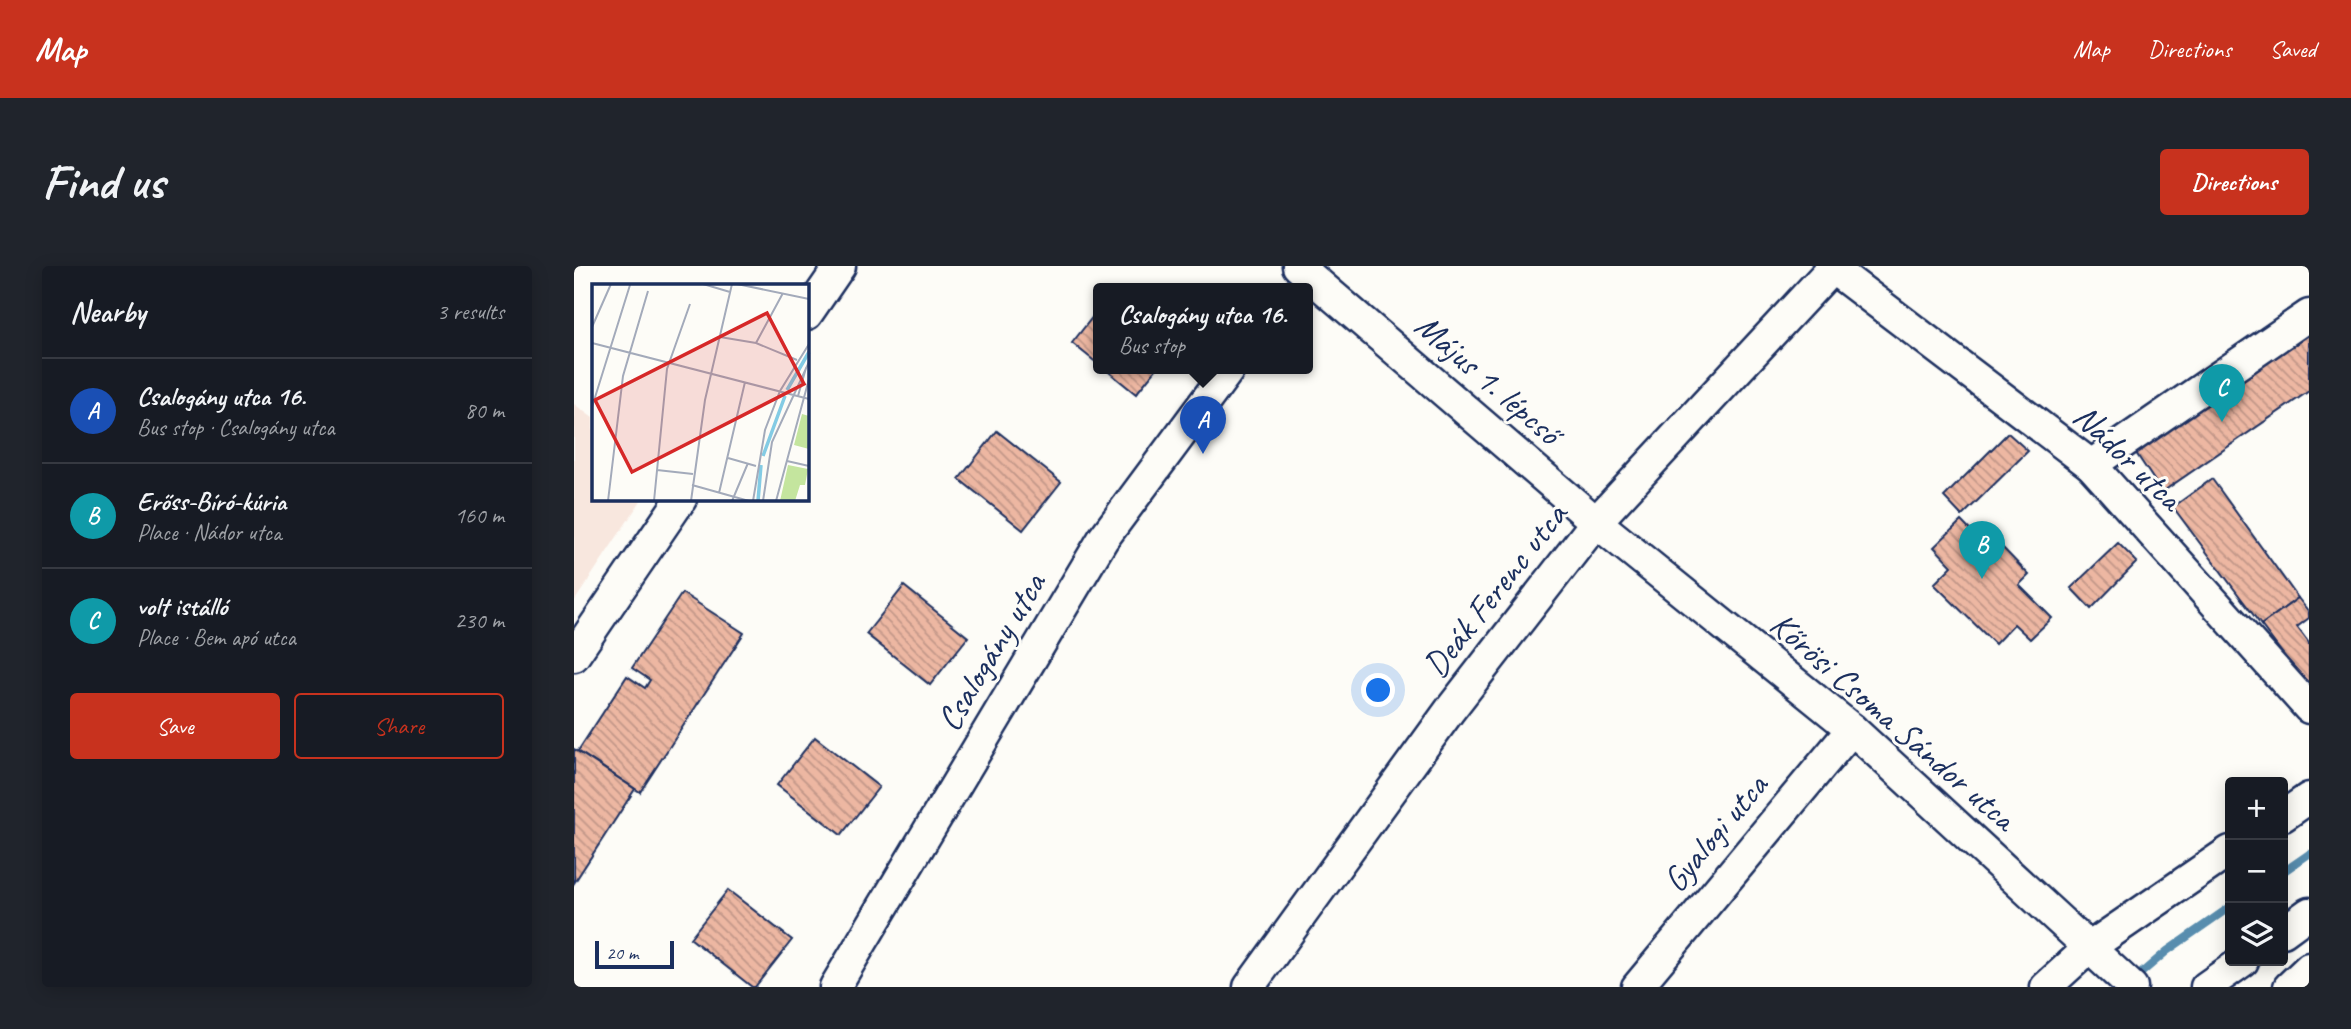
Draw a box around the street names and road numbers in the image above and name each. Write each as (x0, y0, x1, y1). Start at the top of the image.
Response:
street label: Május 1. lépcső (1406, 303, 1575, 458)
street label: Nádor utca (2064, 394, 2194, 522)
street label: Deák Ferenc utca (1413, 492, 1579, 686)
street label: Csalogány utca (926, 563, 1057, 739)
street label: Kőrösi Csoma Sándor utca (1761, 602, 2027, 842)
street label: Gyalogi utca (1653, 763, 1779, 901)

